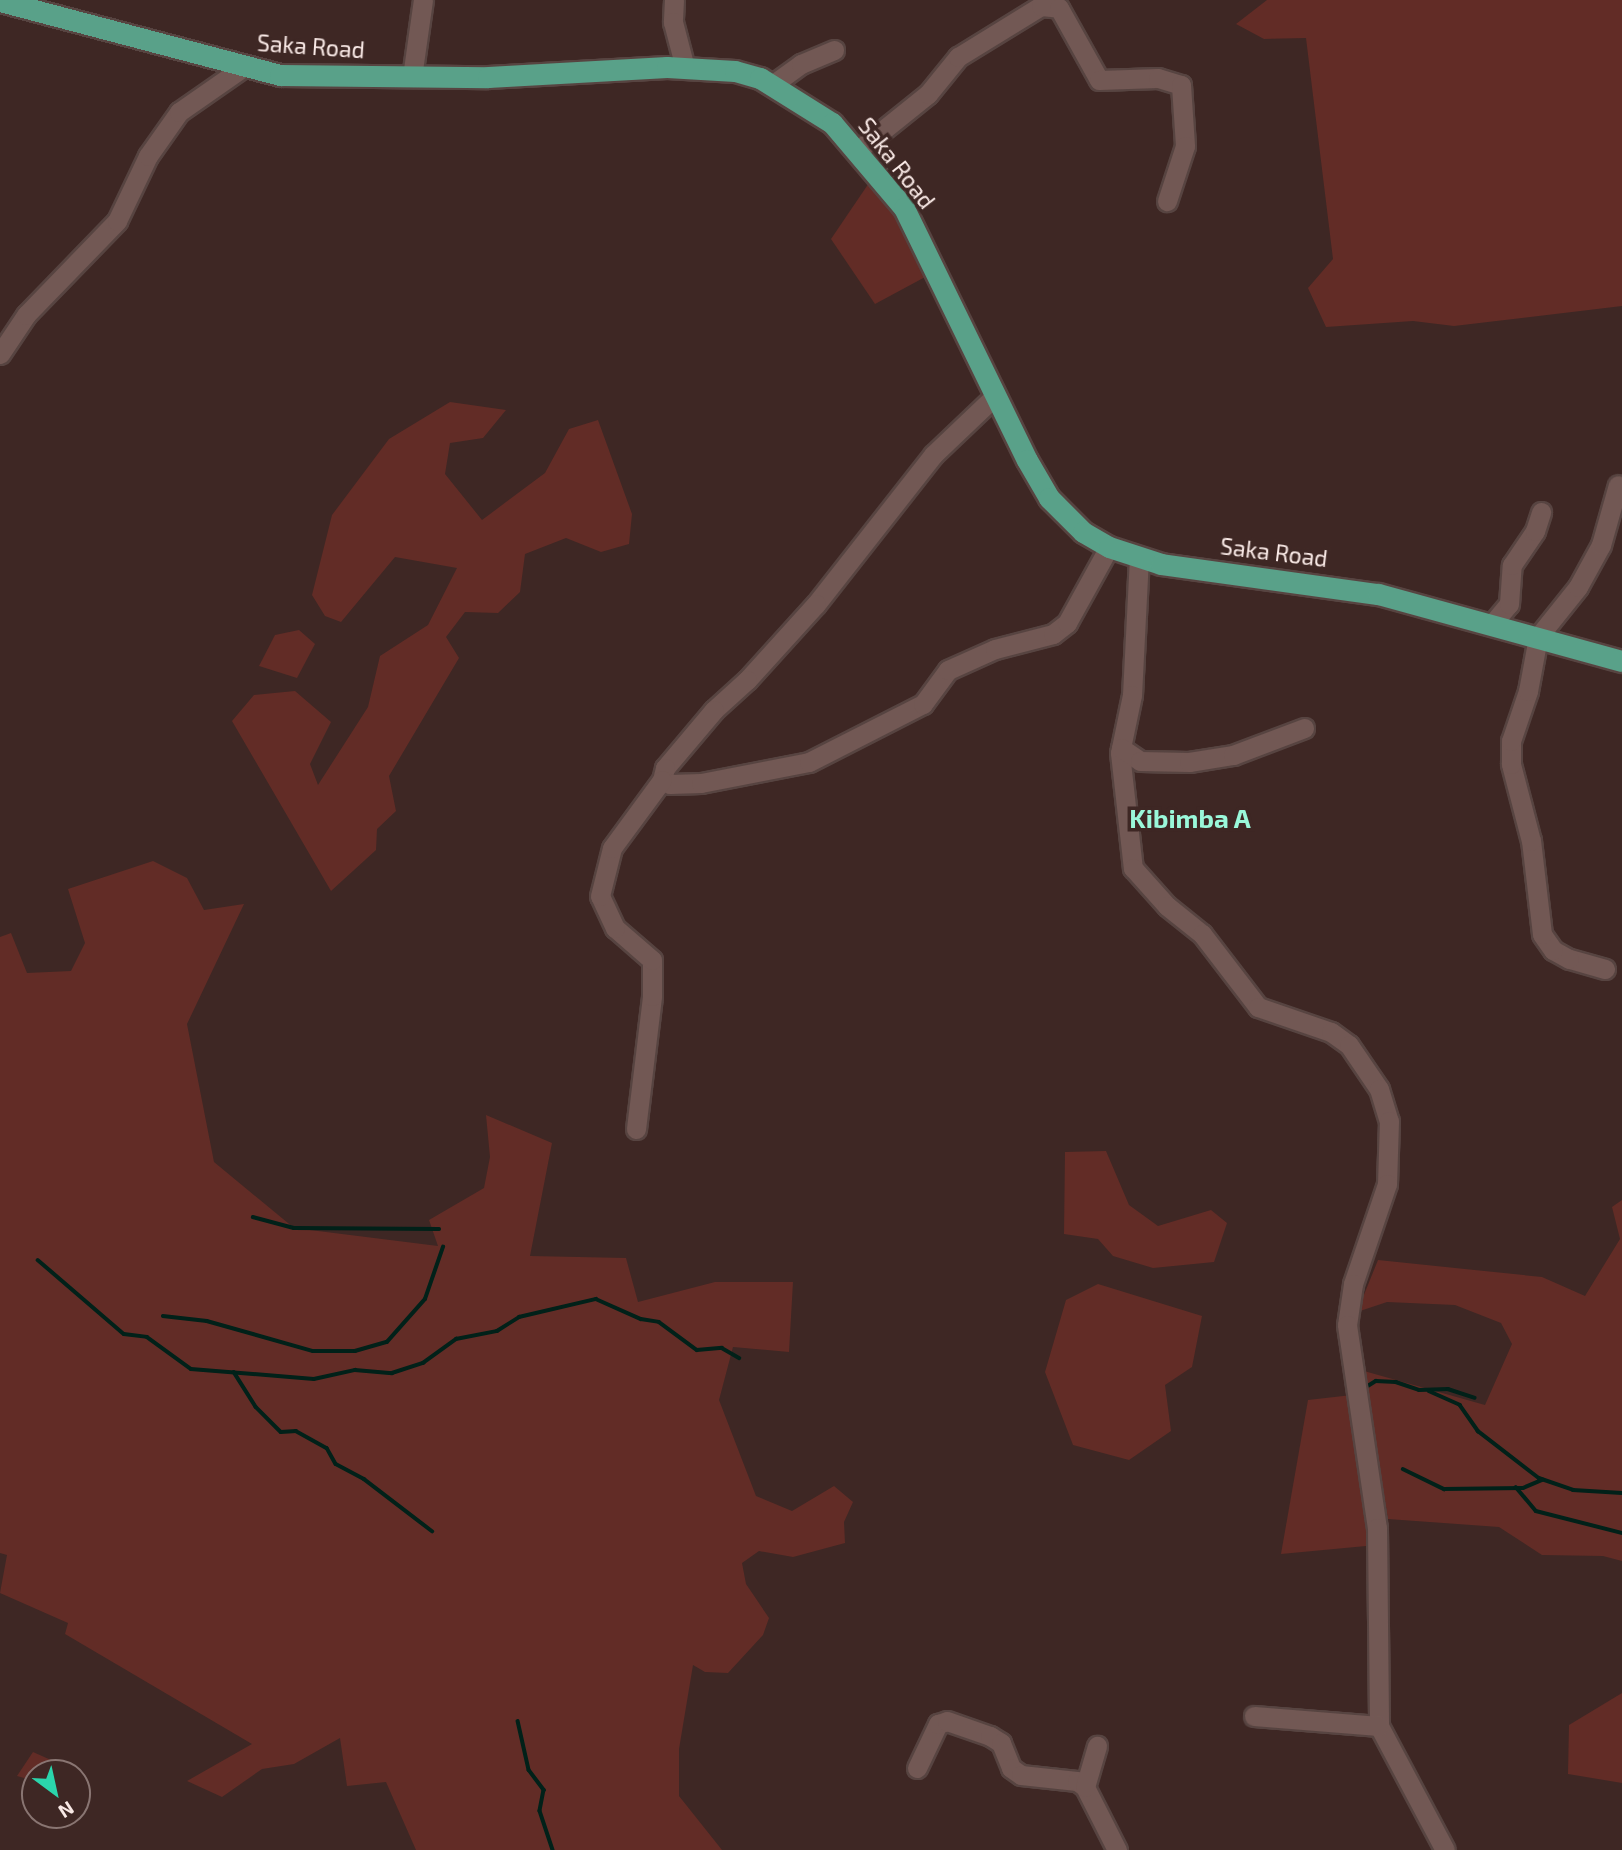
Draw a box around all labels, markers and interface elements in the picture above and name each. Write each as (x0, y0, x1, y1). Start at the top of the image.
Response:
street label: Saka Road (256, 28, 366, 64)
street label: Saka Road (853, 112, 941, 214)
street label: Saka Road (1219, 532, 1329, 572)
district label: Kibimba A (1129, 802, 1251, 834)
north arrow (21, 1759, 91, 1829)
text: N (55, 1797, 79, 1824)

